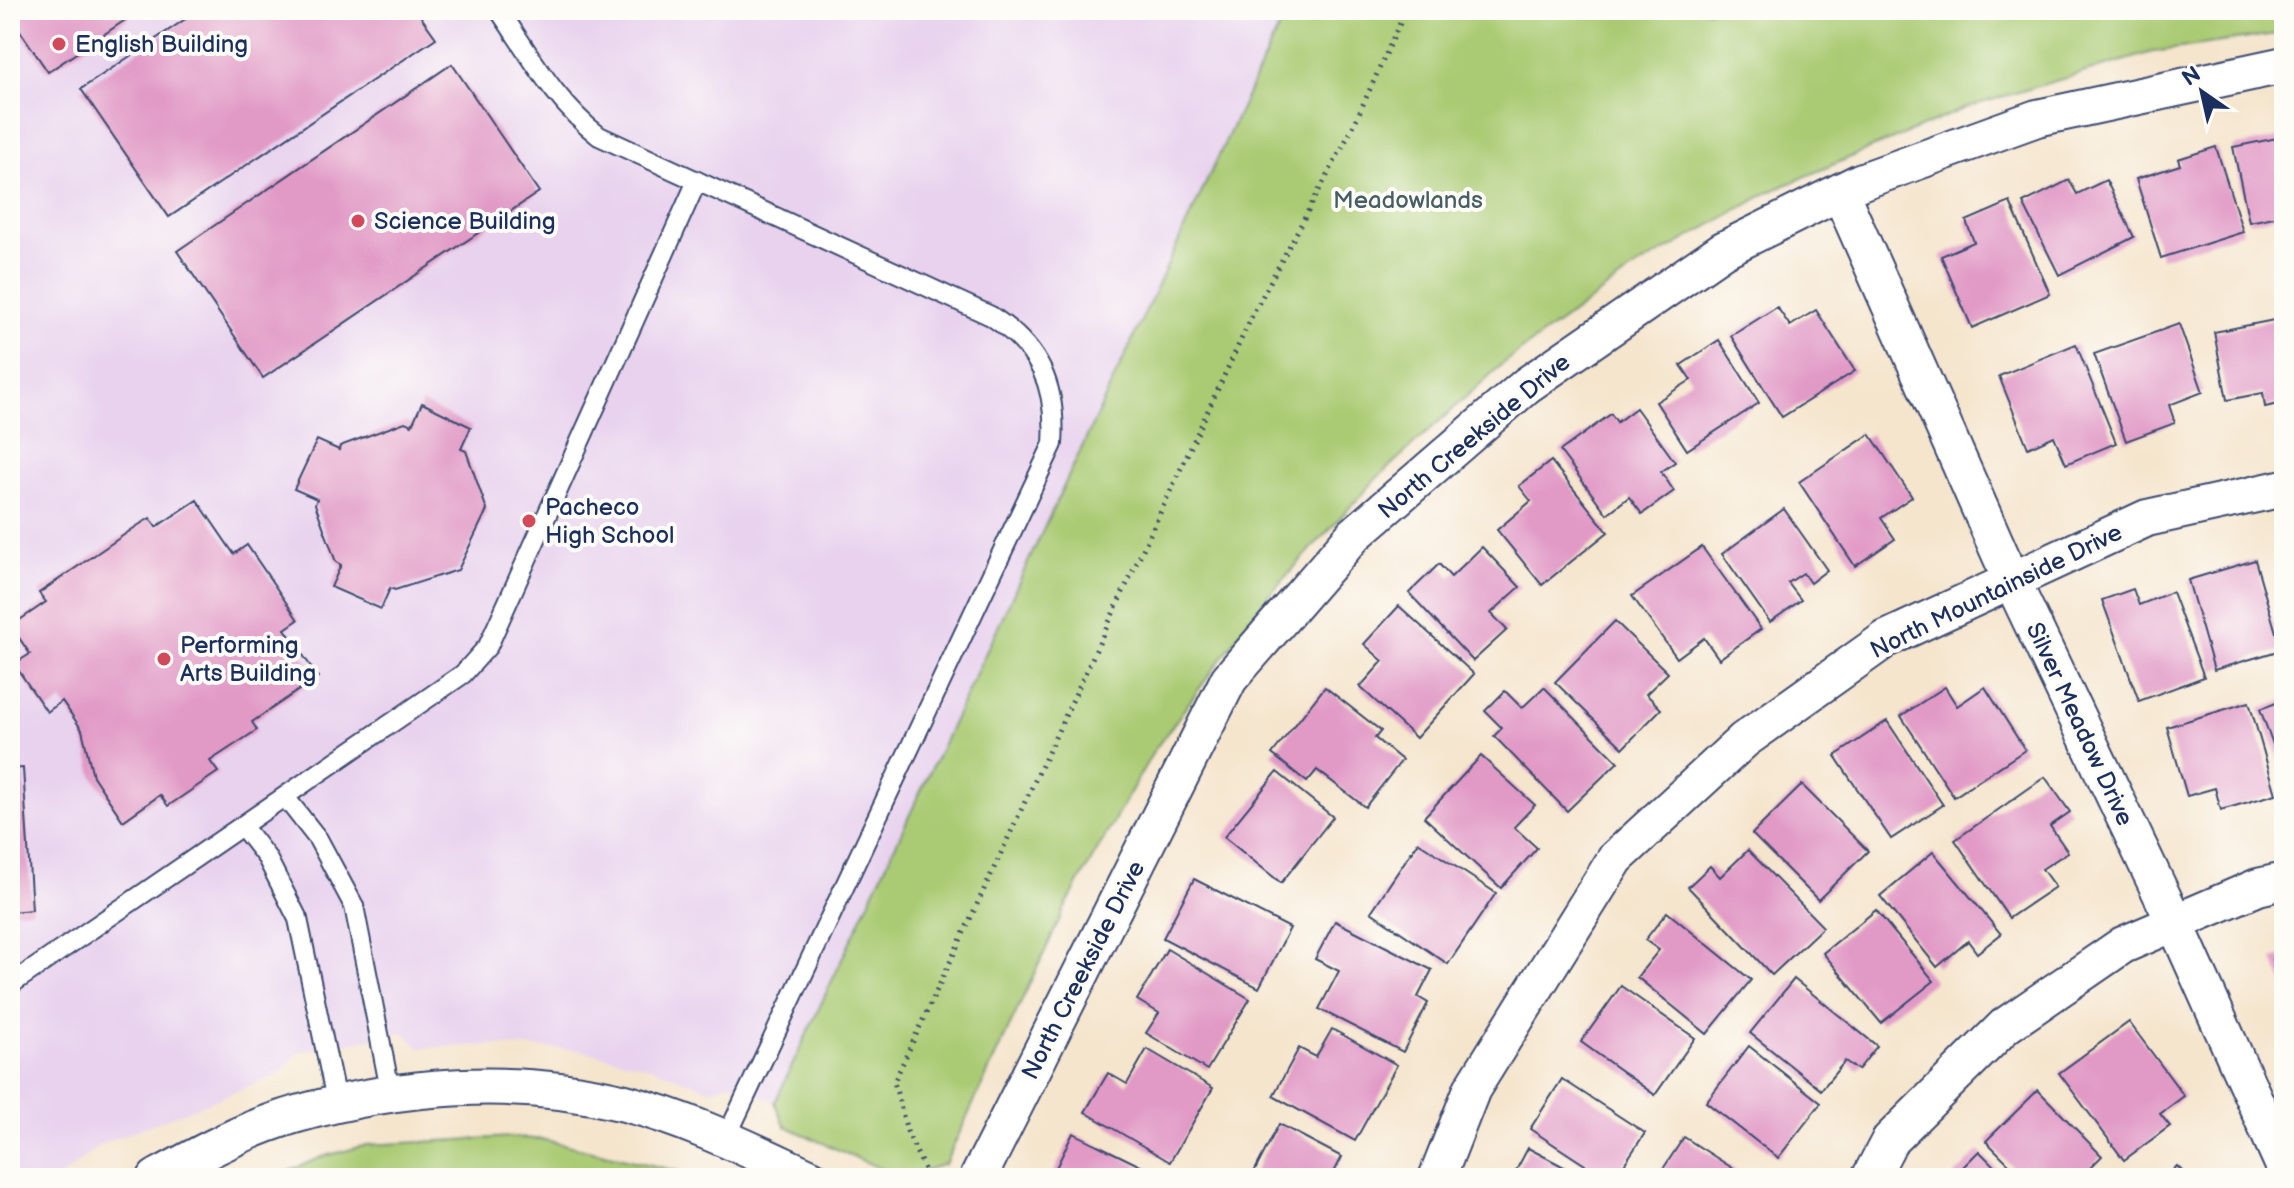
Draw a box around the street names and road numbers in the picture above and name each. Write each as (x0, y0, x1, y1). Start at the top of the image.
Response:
street label: North Creekside Drive (1372, 348, 1576, 525)
street label: North Mountainside Drive (1866, 518, 2127, 665)
street label: Silver Meadow Drive (2020, 618, 2139, 830)
street label: North Creekside Drive (1016, 856, 1151, 1084)

